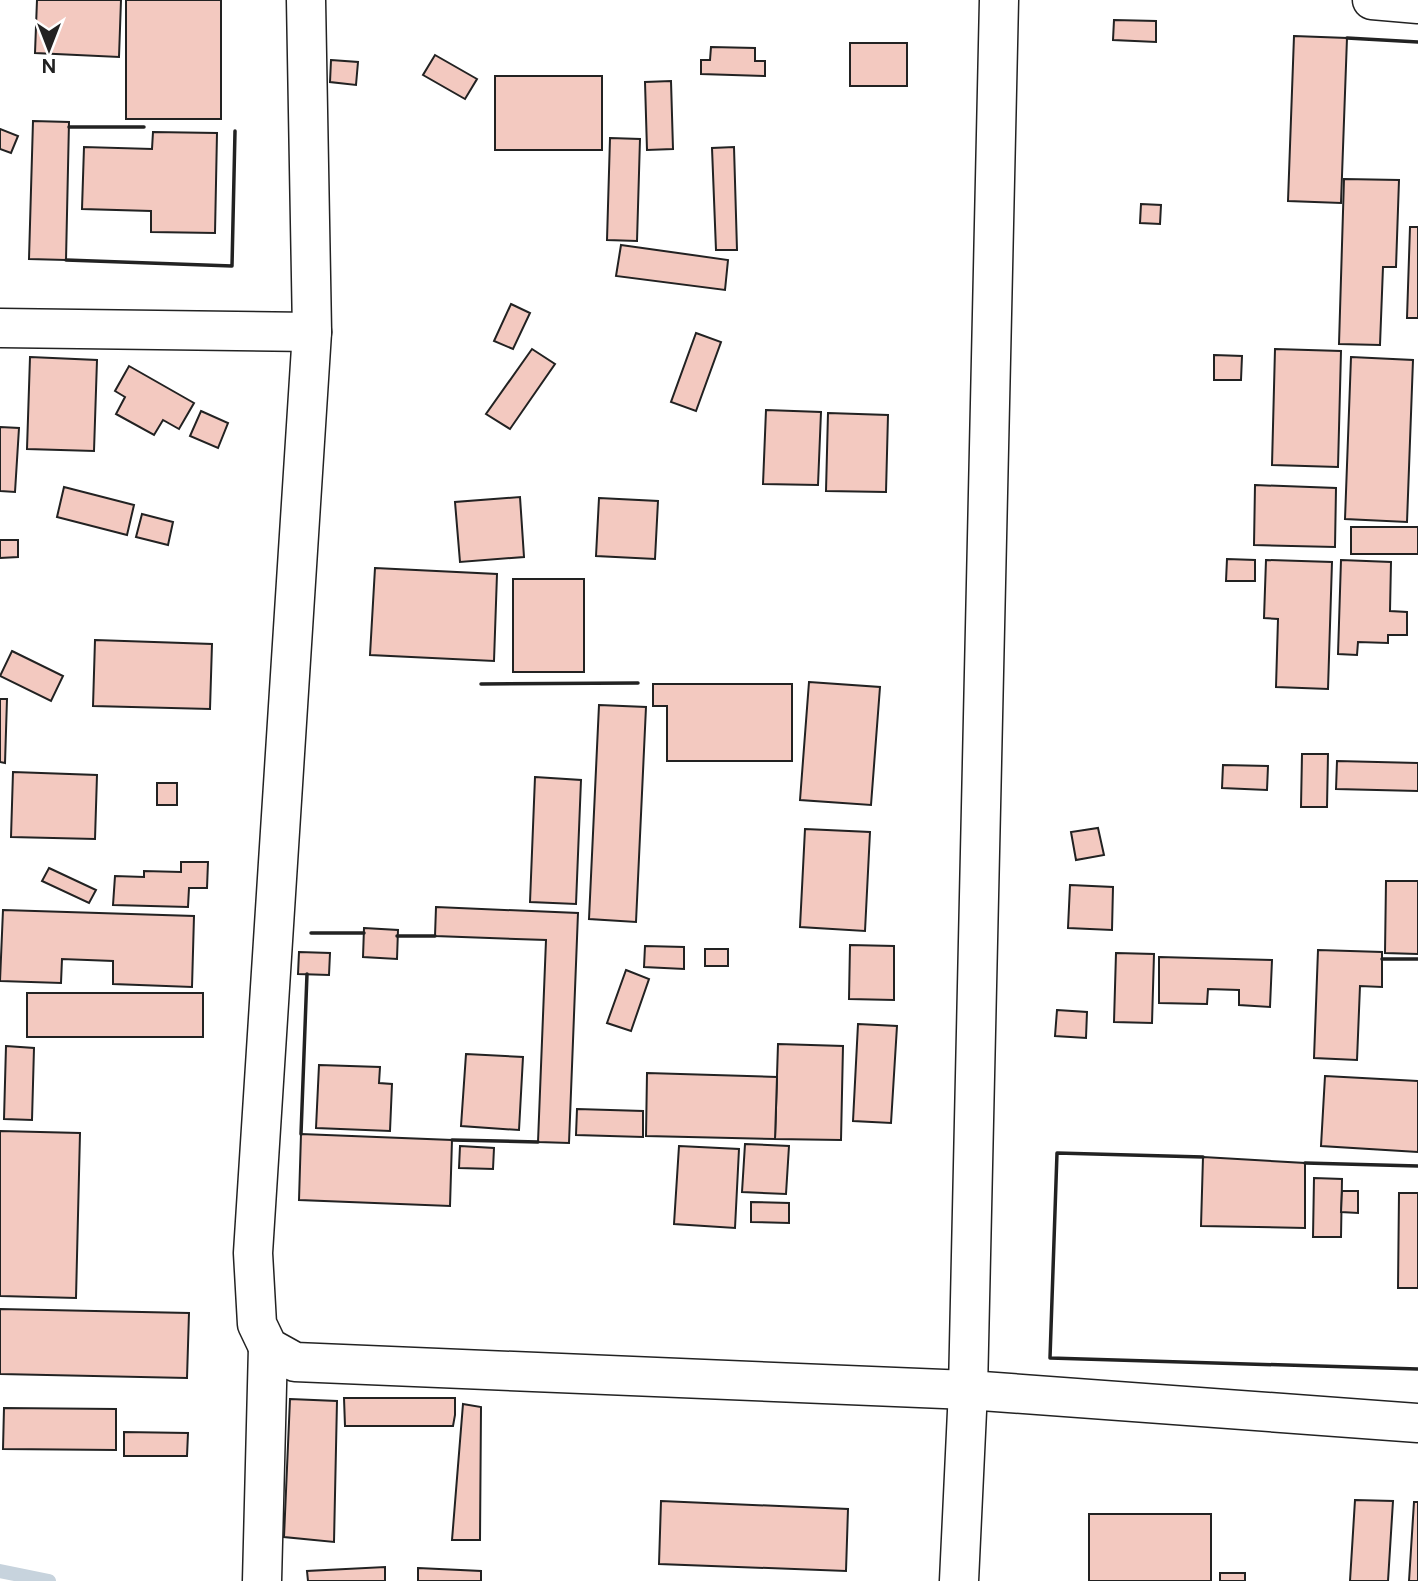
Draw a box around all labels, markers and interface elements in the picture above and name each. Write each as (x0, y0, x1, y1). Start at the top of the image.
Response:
north arrow (14, 14, 84, 84)
text: N (42, 54, 56, 77)

